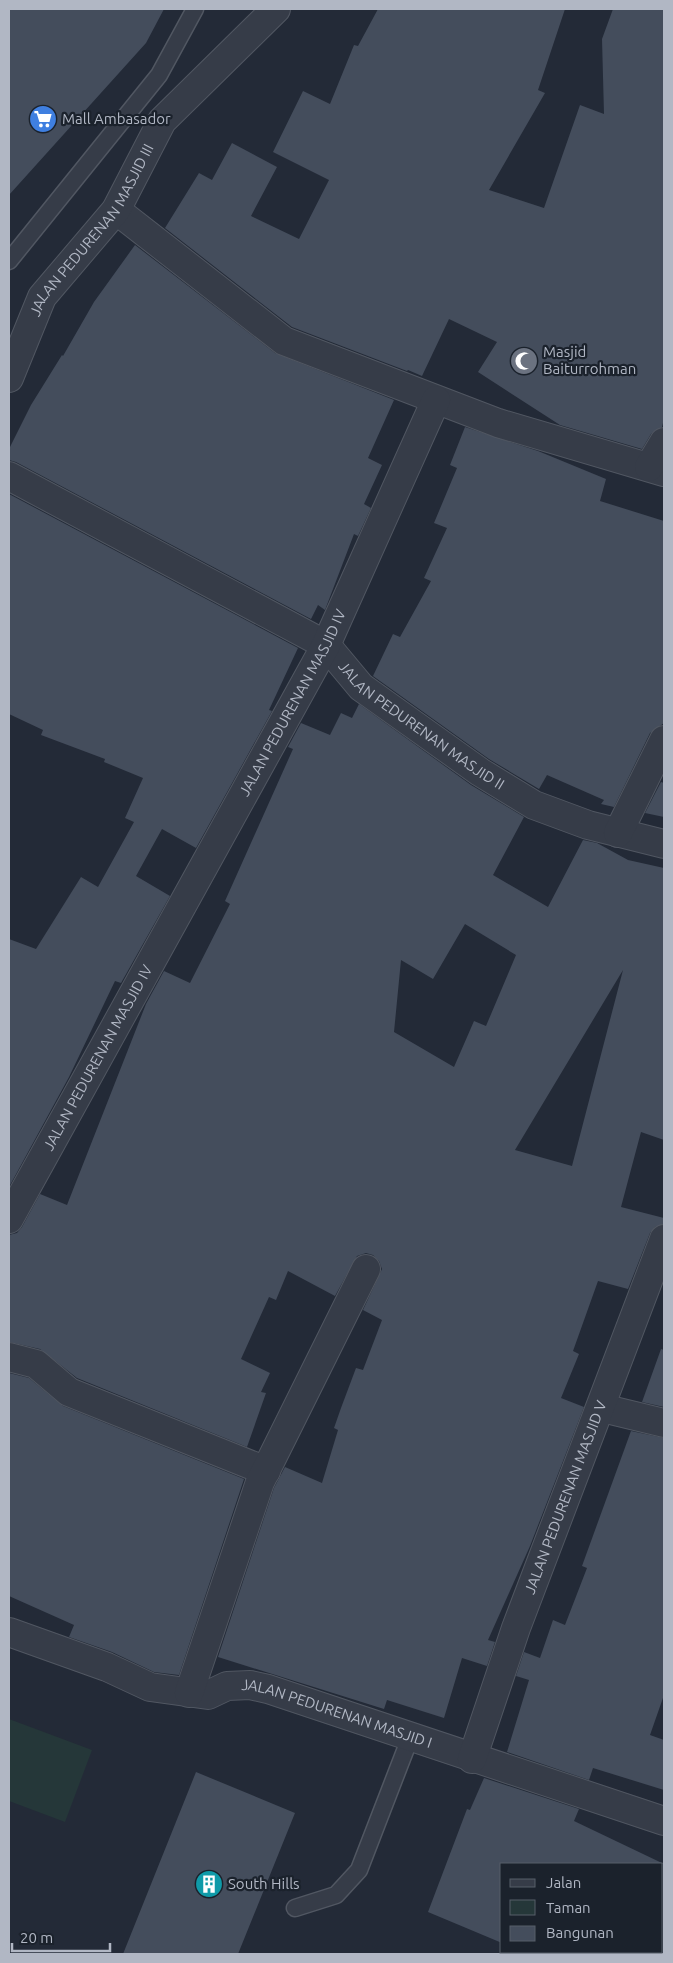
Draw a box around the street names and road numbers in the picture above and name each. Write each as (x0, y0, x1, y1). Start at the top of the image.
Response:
street label: JALAN PEDURENAN MASJID III (26, 141, 157, 319)
street label: JALAN PEDURENAN MASJID IV (235, 606, 349, 799)
street label: JALAN PEDURENAN MASJID II (335, 658, 507, 793)
street label: JALAN PEDURENAN MASJID IV (39, 962, 156, 1153)
street label: JALAN PEDURENAN MASJID V (521, 1398, 610, 1596)
street label: JALAN PEDURENAN MASJID I (241, 1676, 434, 1751)

